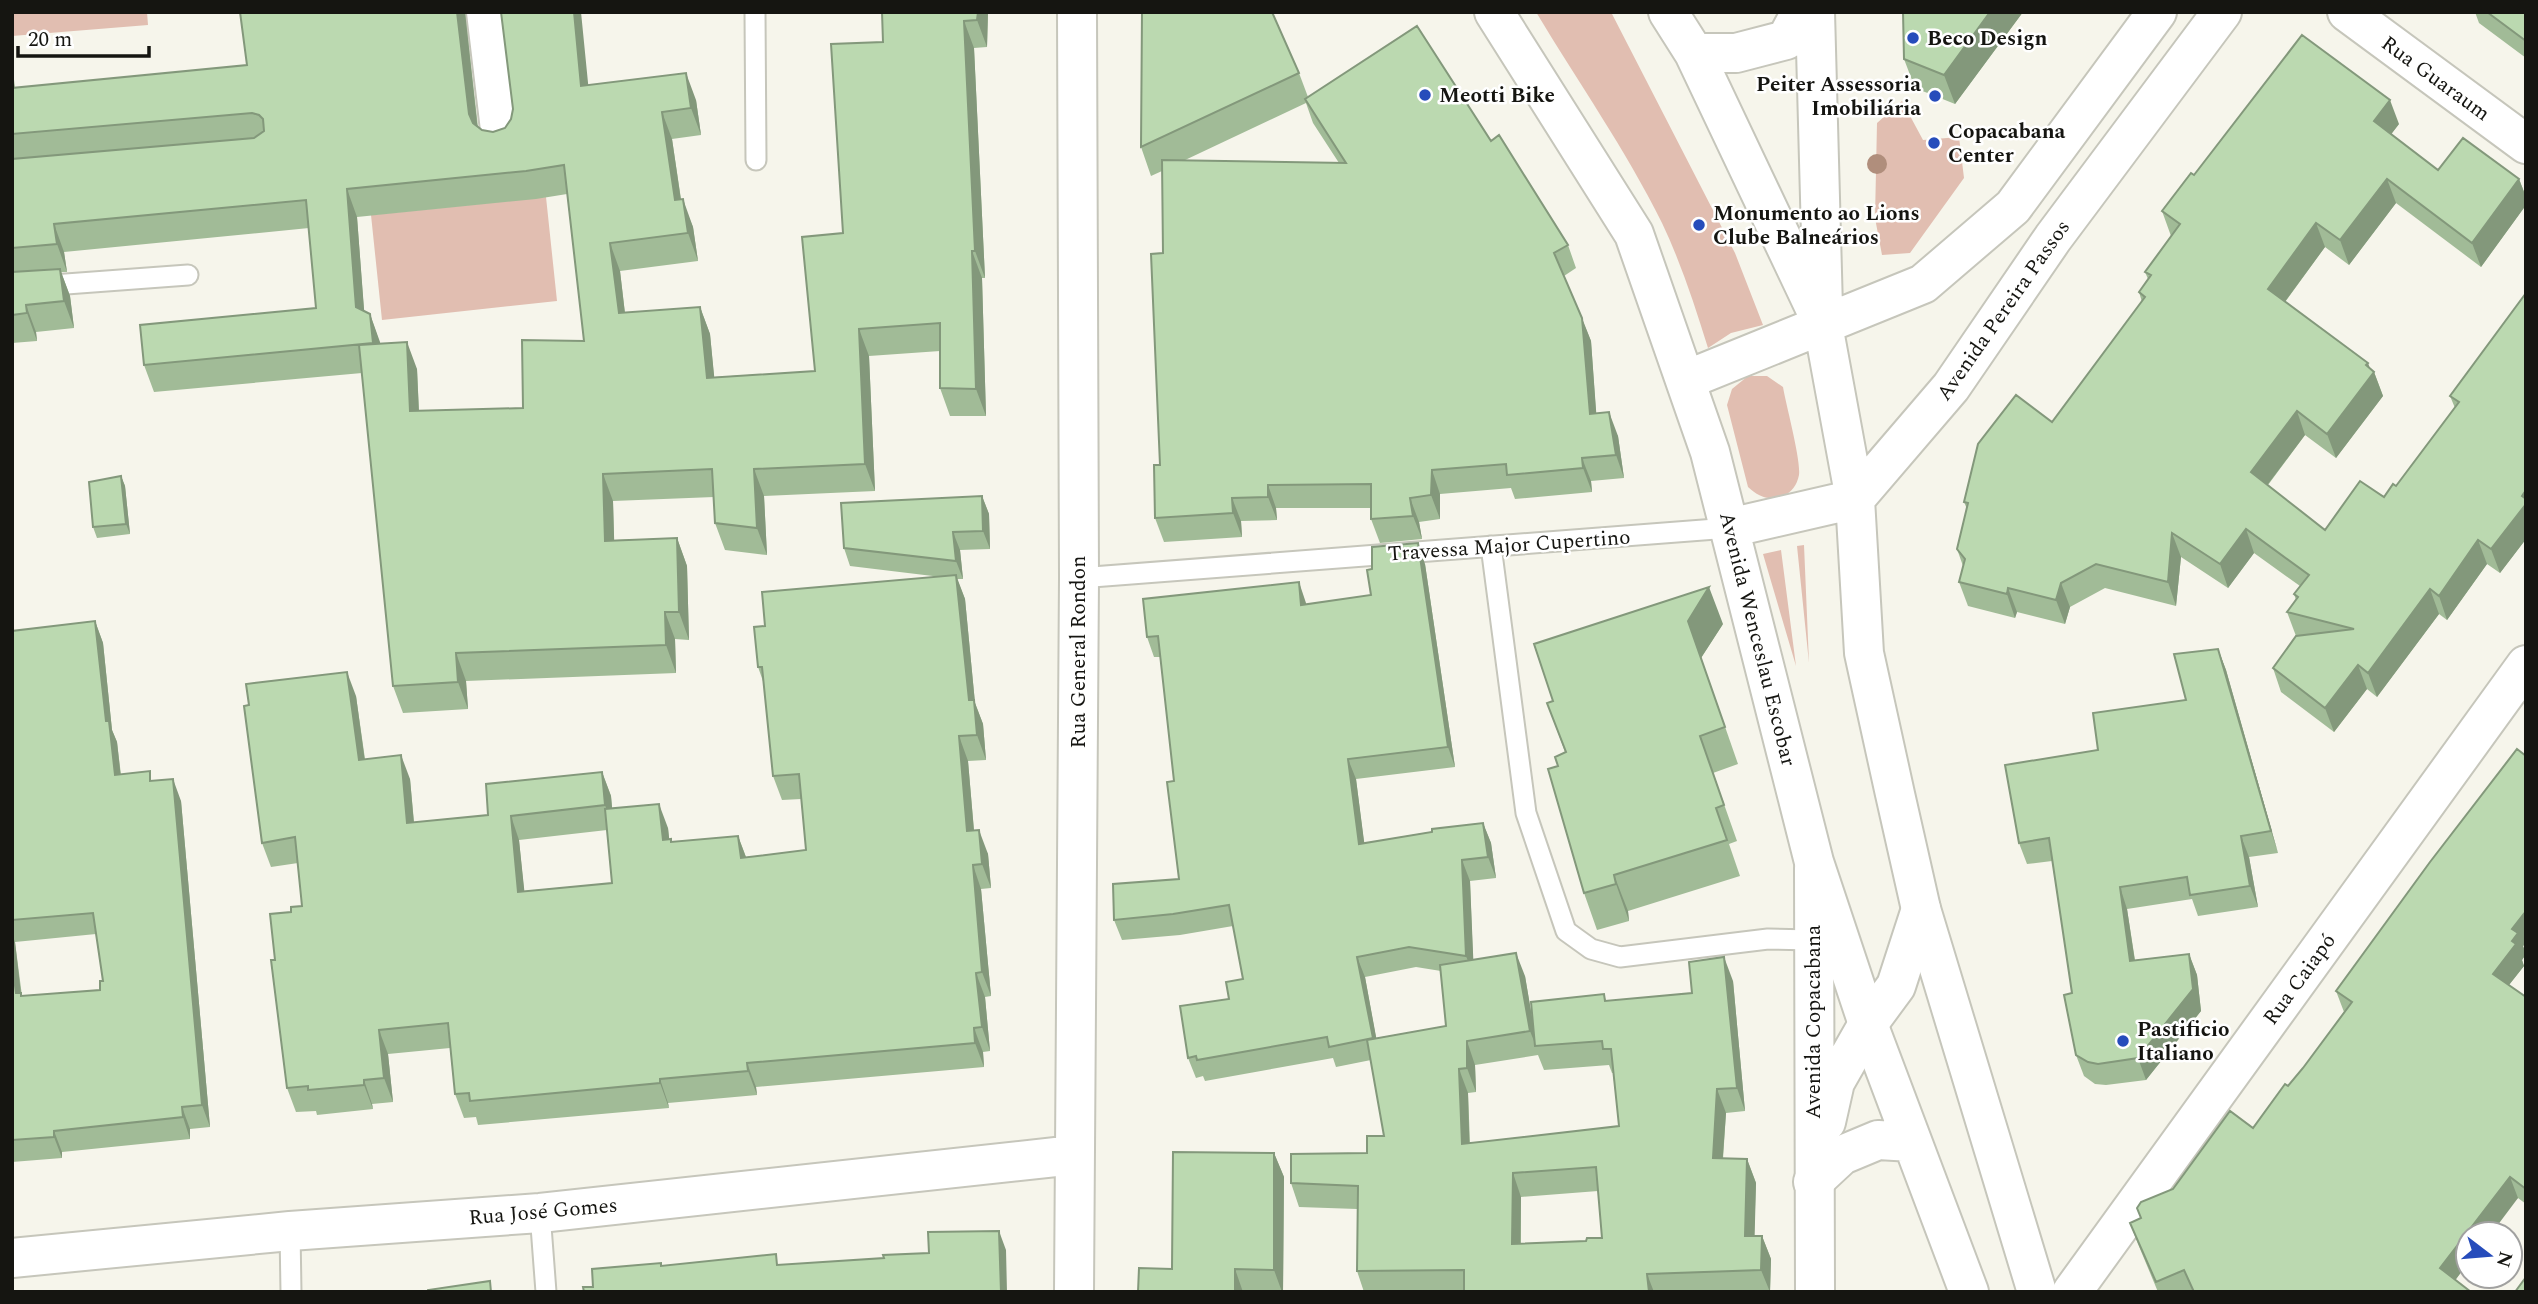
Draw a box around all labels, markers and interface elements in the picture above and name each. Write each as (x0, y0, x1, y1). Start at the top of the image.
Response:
scale bar (18, 14, 149, 58)
place label: Beco Design (1927, 23, 2047, 55)
text: 20 m (28, 24, 72, 56)
street label: Rua Guaraum (2374, 28, 2497, 129)
marker: Beco Design (1905, 30, 1921, 46)
place label: Peiter Assessoria Imobiliária (1756, 69, 1921, 125)
place label: Meotti Bike (1439, 80, 1555, 112)
marker: Meotti Bike (1417, 87, 1433, 103)
marker: Peiter Assessoria Imobiliária (1927, 88, 1943, 104)
place label: Copacabana Center (1948, 116, 2066, 172)
marker: Copacabana Center (1926, 135, 1942, 151)
place label: Monumento ao Lions Clube Balneários (1713, 198, 1920, 254)
street label: Avenida Pereira Passos (1929, 213, 2079, 408)
marker: Monumento ao Lions Clube Balneários (1691, 217, 1707, 233)
street label: Avenida Wenceslau Escobar (1710, 509, 1804, 770)
street label: Travessa Major Cupertino (1387, 522, 1631, 570)
street label: Rua General Rondon (1063, 556, 1095, 748)
street label: Avenida Copacabana (1798, 924, 1830, 1119)
street label: Rua Caiapó (2255, 927, 2344, 1032)
place label: Pastificio Italiano (2137, 1014, 2230, 1070)
marker: Pastificio Italiano (2115, 1033, 2131, 1049)
street label: Rua José Gomes (467, 1190, 619, 1234)
north arrow (2454, 1220, 2524, 1290)
text: N (2488, 1248, 2520, 1271)

